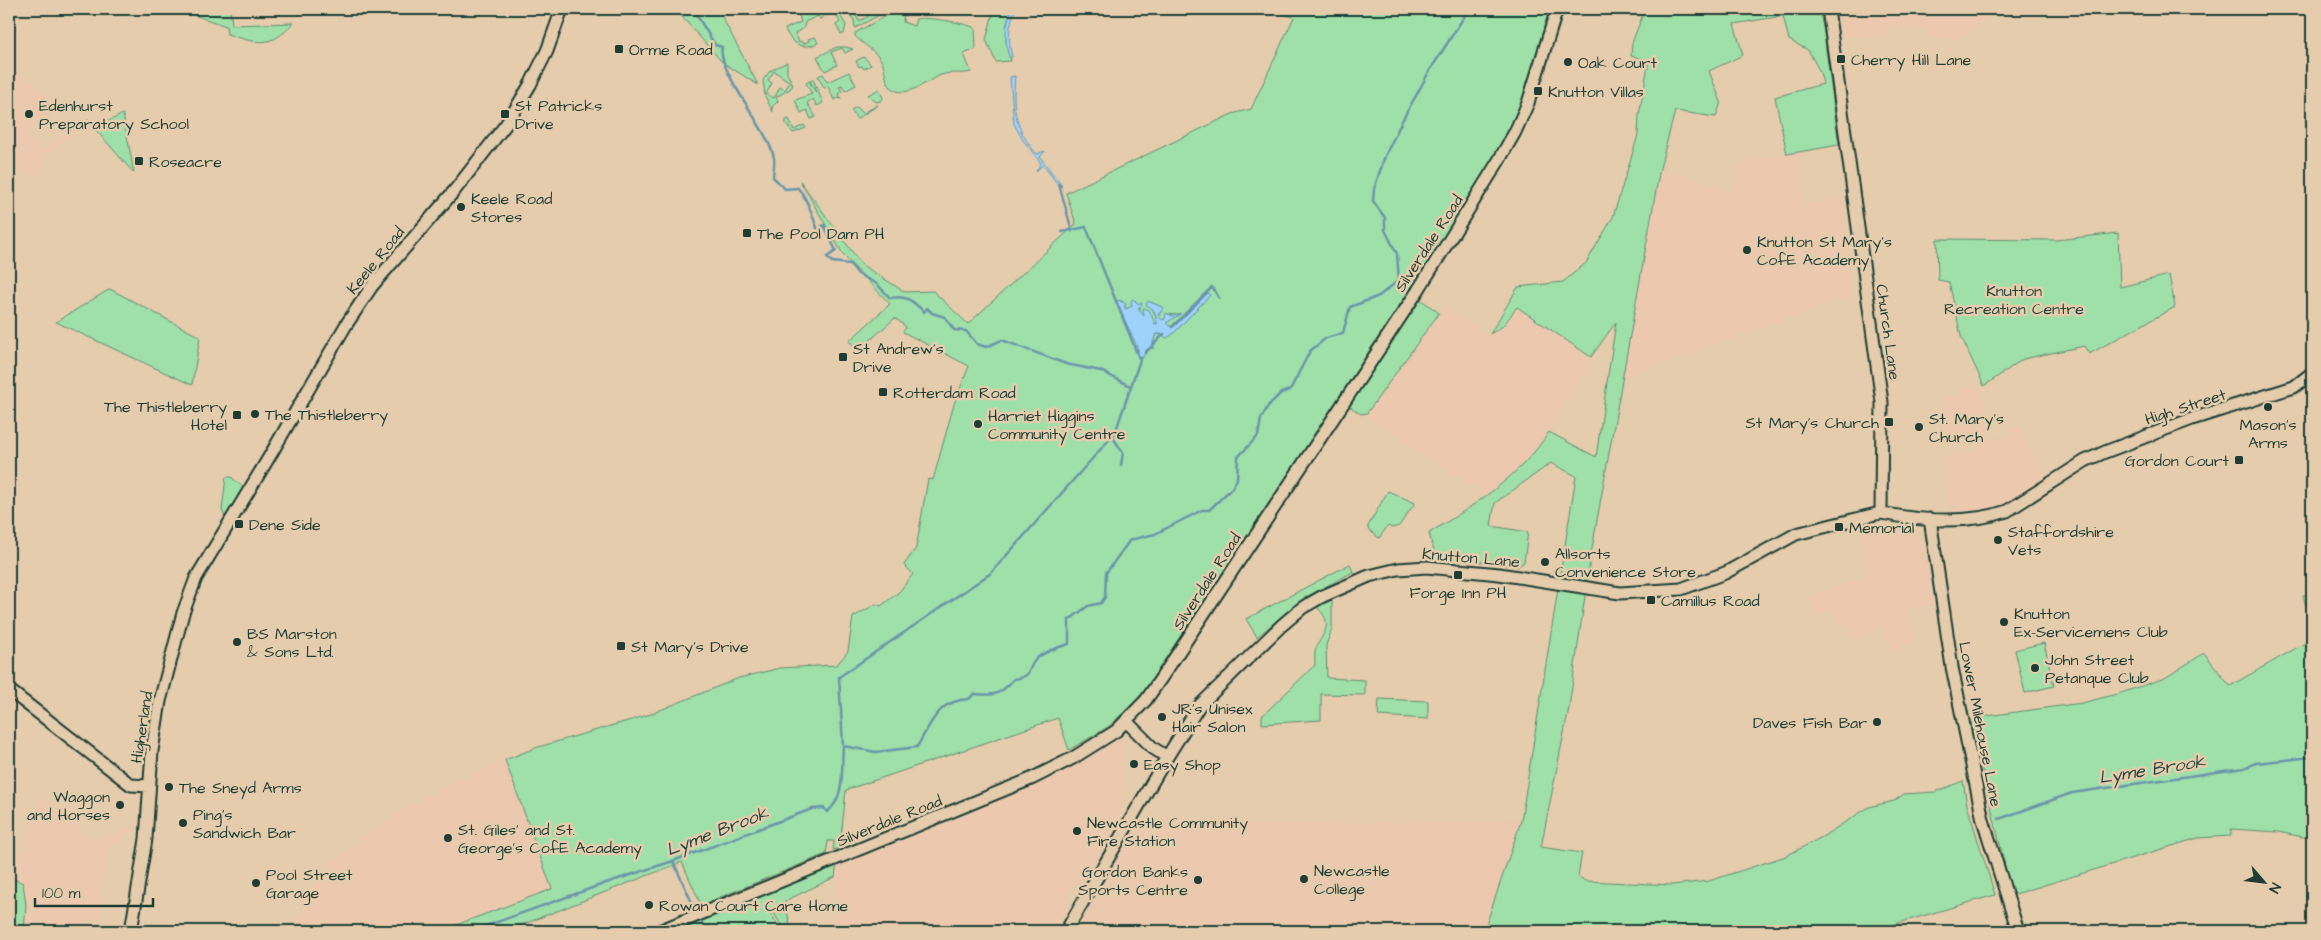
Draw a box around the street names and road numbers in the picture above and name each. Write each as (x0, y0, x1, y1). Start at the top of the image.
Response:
street label: Silverdale Road (1389, 191, 1468, 296)
street label: Keele Road (342, 222, 410, 299)
street label: Church Lane (1870, 283, 1906, 382)
street label: High Street (2142, 383, 2229, 431)
street label: Silverdale Road (1167, 529, 1246, 634)
street label: Knutton Lane (1421, 543, 1521, 573)
street label: Lower Milehouse Lane (1953, 640, 2007, 809)
street label: Higherland (125, 690, 160, 765)
street label: Silverdale Road (833, 790, 945, 852)

